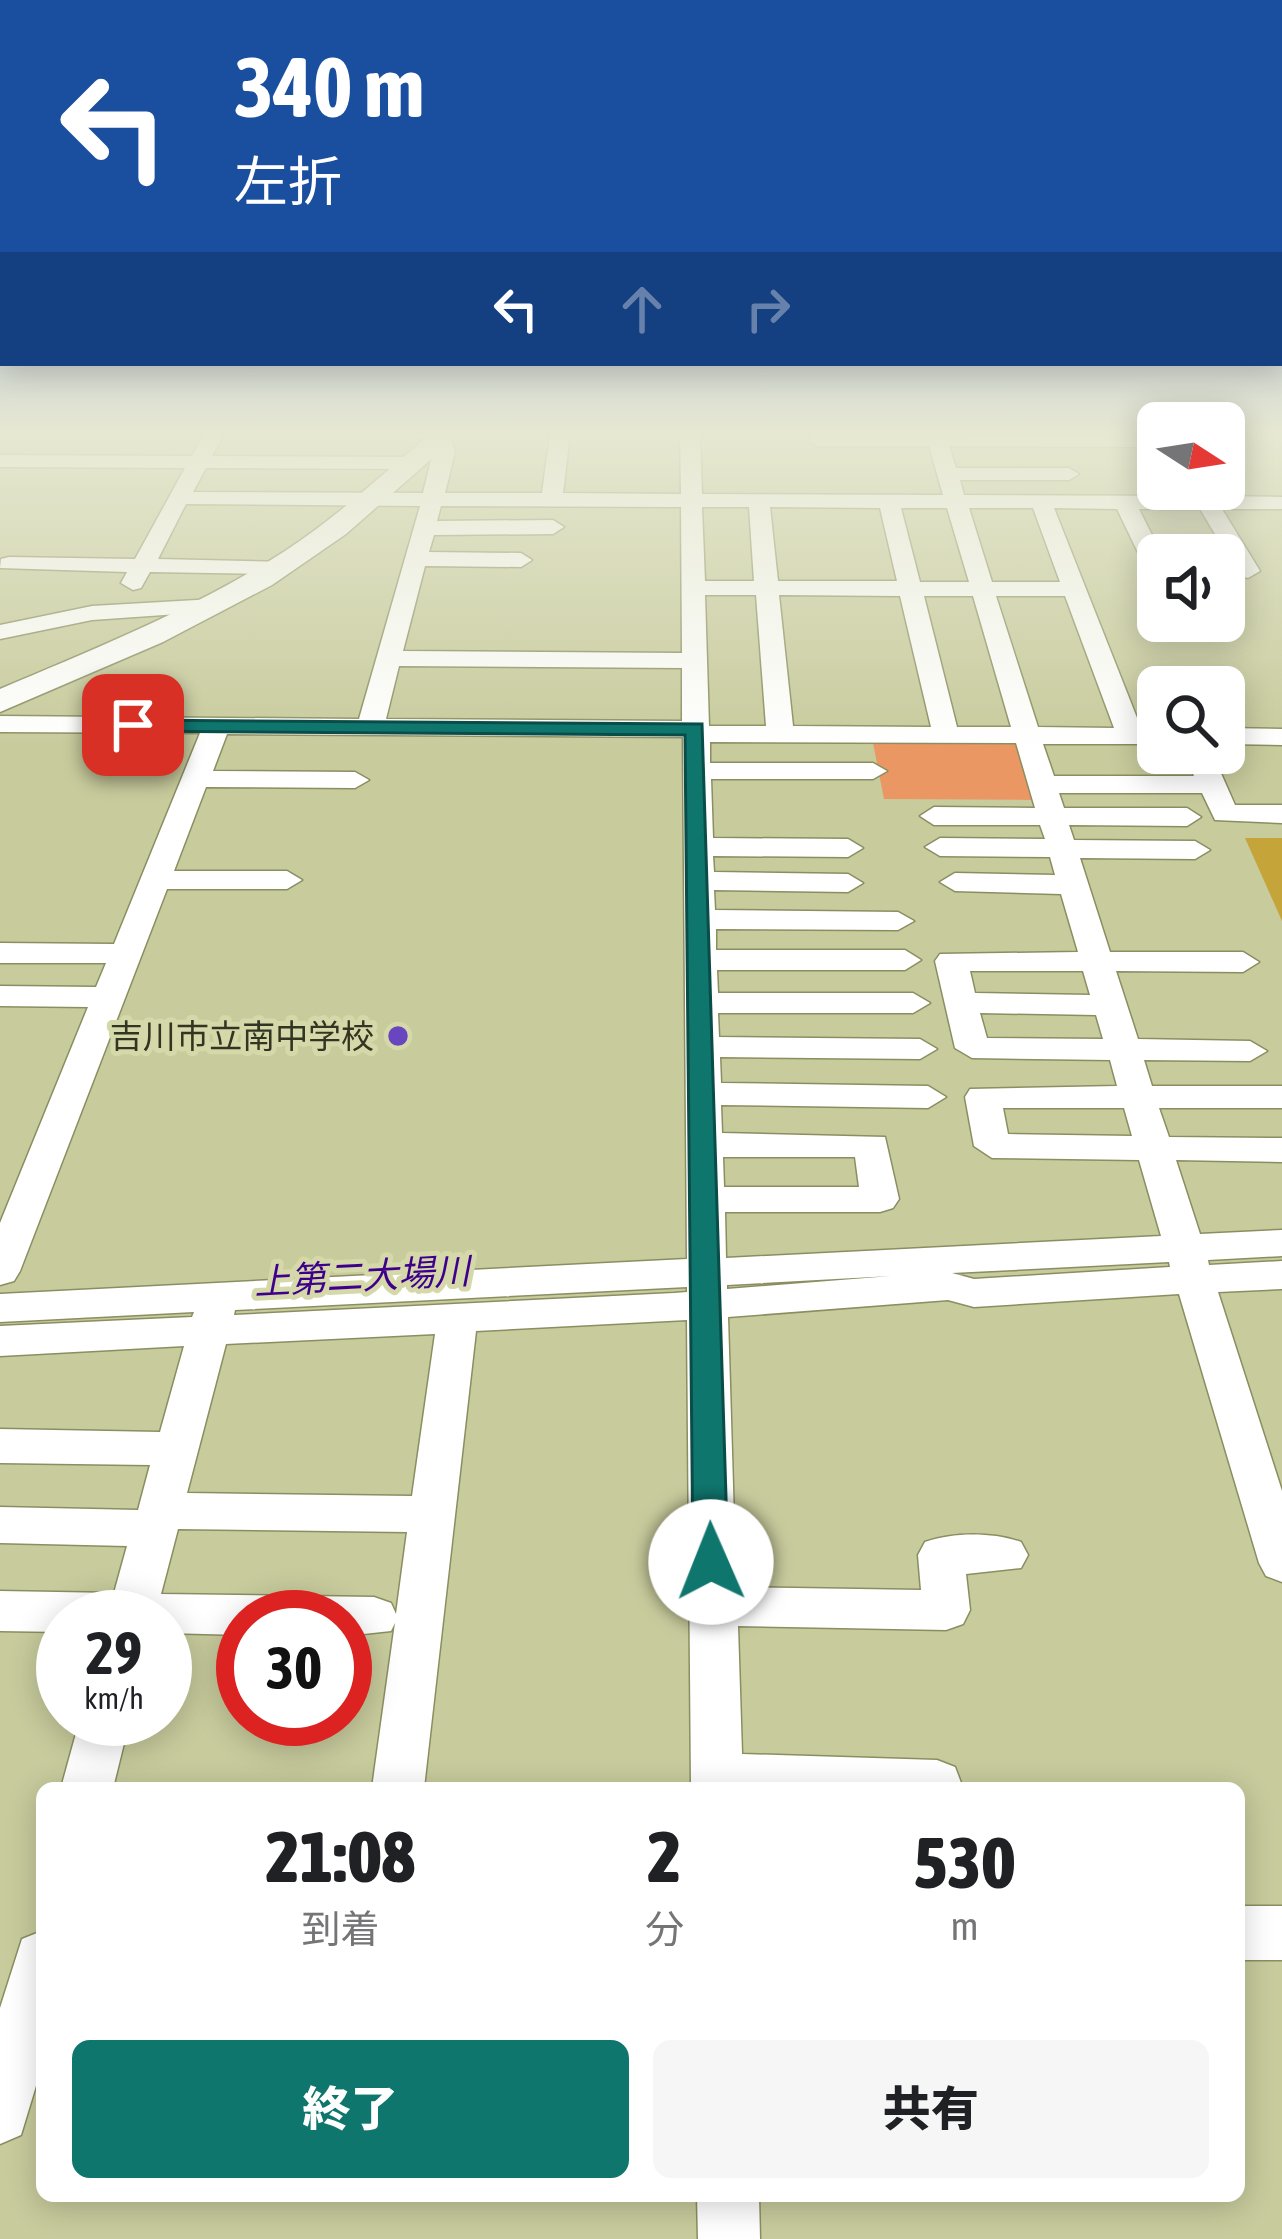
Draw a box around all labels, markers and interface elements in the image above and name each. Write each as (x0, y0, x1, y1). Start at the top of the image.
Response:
text: 340 m (234, 39, 424, 135)
icon: left (36, 48, 192, 204)
text: 左折 (234, 151, 342, 212)
icon: left (483, 276, 549, 342)
icon: ahead (609, 276, 675, 342)
icon: right (735, 276, 801, 342)
north arrow (1137, 402, 1245, 510)
map controls (1137, 402, 1245, 774)
button: sound (1137, 534, 1245, 642)
button: search (1137, 666, 1245, 774)
pin (82, 674, 184, 776)
icon: arrive (100, 692, 166, 758)
place label: 吉川市立南中学校 (110, 1017, 374, 1055)
marker: 吉川市立南中学校 (385, 1023, 411, 1049)
water label: 上第二大場川 (253, 1249, 475, 1303)
position arrow (648, 1499, 774, 1625)
speed limit sign: 30 (216, 1590, 372, 1746)
text: 29 (86, 1618, 142, 1687)
text: km/h (84, 1681, 144, 1715)
text: 21:08 (266, 1815, 415, 1897)
text: 2 (648, 1815, 681, 1897)
text: 530 (914, 1821, 1015, 1903)
text: m (950, 1904, 979, 1948)
text: 到着 (302, 1907, 380, 1951)
text: 分 (645, 1907, 684, 1951)
button: 終了 (72, 2040, 629, 2178)
button: 共有 (653, 2040, 1209, 2178)

